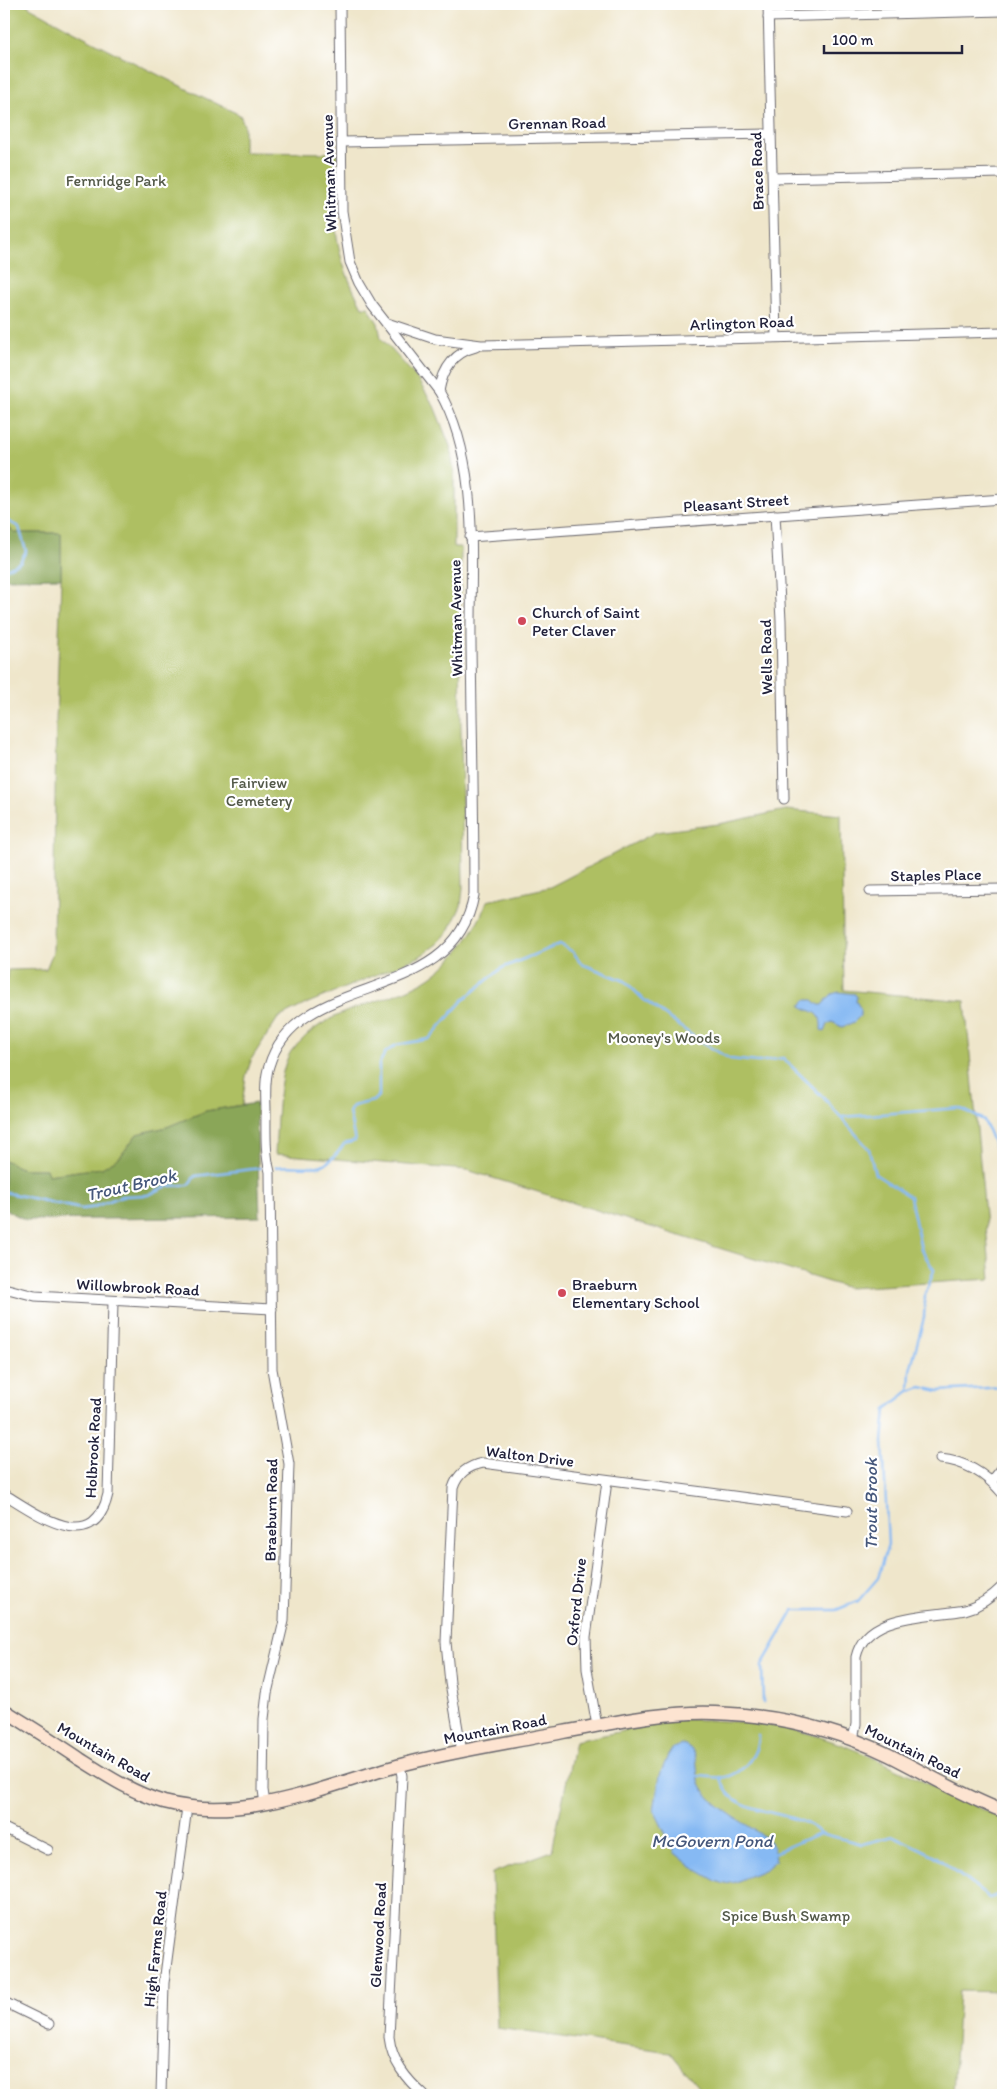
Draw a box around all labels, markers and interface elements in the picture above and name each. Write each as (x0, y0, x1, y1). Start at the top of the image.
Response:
scale bar (824, 22, 962, 54)
text: 100 m (832, 31, 874, 49)
street label: Grennan Road (508, 113, 607, 133)
street label: Whitman Avenue (317, 114, 341, 232)
street label: Brace Road (746, 131, 768, 211)
park label: Fernridge Park (66, 171, 167, 190)
street label: Arlington Road (690, 312, 795, 334)
street label: Pleasant Street (683, 490, 789, 516)
street label: Whitman Avenue (445, 559, 467, 677)
place label: Church of Saint Peter Claver (532, 603, 640, 640)
marker: Church of Saint Peter Claver (516, 615, 528, 627)
street label: Wells Road (756, 619, 776, 695)
park label: Fairview Cemetery (226, 773, 293, 810)
street label: Staples Place (890, 865, 982, 885)
park label: Mooney's Woods (608, 1028, 720, 1047)
water label: Trout Brook (84, 1164, 180, 1206)
street label: Willowbrook Road (76, 1274, 200, 1300)
place label: Braeburn Elementary School (572, 1275, 700, 1312)
marker: Braeburn Elementary School (556, 1287, 568, 1299)
street label: Holbrook Road (81, 1397, 105, 1499)
street label: Walton Drive (485, 1441, 575, 1471)
water label: Trout Brook (860, 1456, 882, 1550)
street label: Braeburn Road (261, 1458, 281, 1562)
street label: Oxford Drive (562, 1557, 590, 1647)
street label: Mountain Road (442, 1710, 548, 1748)
street label: Mountain Road (54, 1718, 154, 1786)
street label: Mountain Road (862, 1720, 964, 1783)
water label: McGovern Pond (651, 1830, 775, 1852)
street label: Glenwood Road (366, 1881, 390, 1988)
street label: High Farms Road (139, 1890, 171, 2008)
park label: Spice Bush Swamp (722, 1906, 850, 1925)

